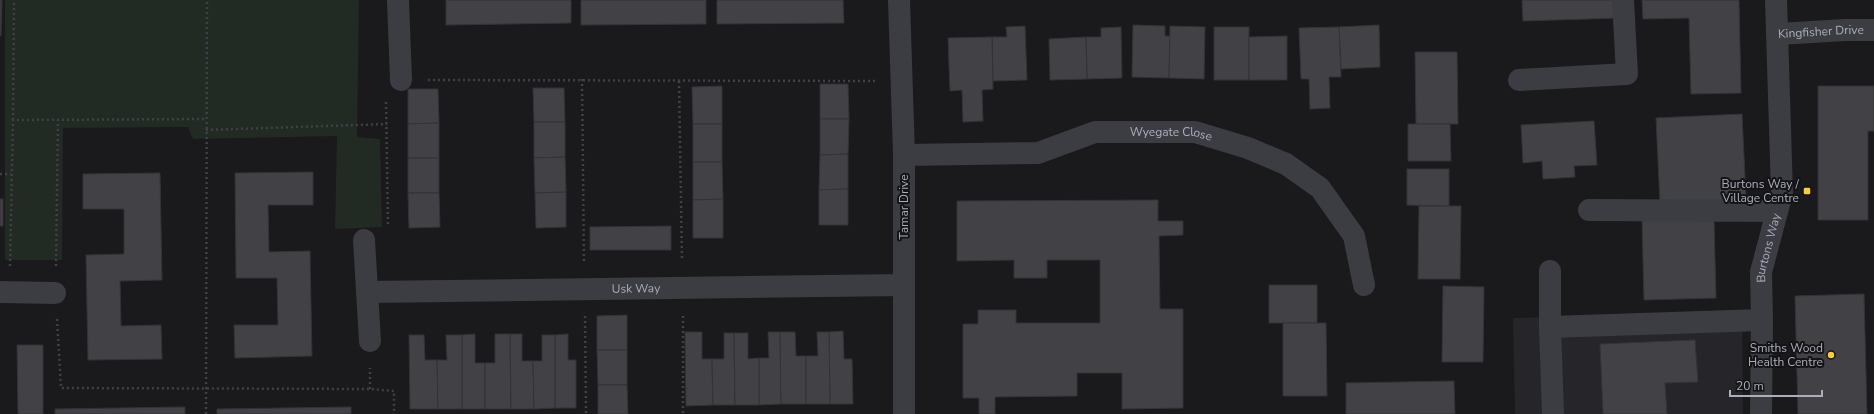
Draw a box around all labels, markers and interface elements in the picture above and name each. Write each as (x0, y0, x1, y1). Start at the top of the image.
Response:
street label: Kingfisher Drive (1778, 22, 1864, 42)
street label: Wyegate Close (1130, 124, 1214, 145)
street label: Tamar Drive (896, 174, 912, 240)
place label: Burtons Way / Village Centre (1721, 176, 1800, 206)
marker: Burtons Way / Village Centre (1802, 186, 1812, 196)
street label: Burtons Way (1753, 211, 1784, 283)
street label: Usk Way (612, 280, 661, 297)
place label: Smiths Wood Health Centre (1748, 340, 1823, 370)
marker: Smiths Wood Health Centre (1826, 350, 1836, 360)
scale bar (1730, 372, 1822, 398)
text: 20 m (1736, 378, 1764, 394)

